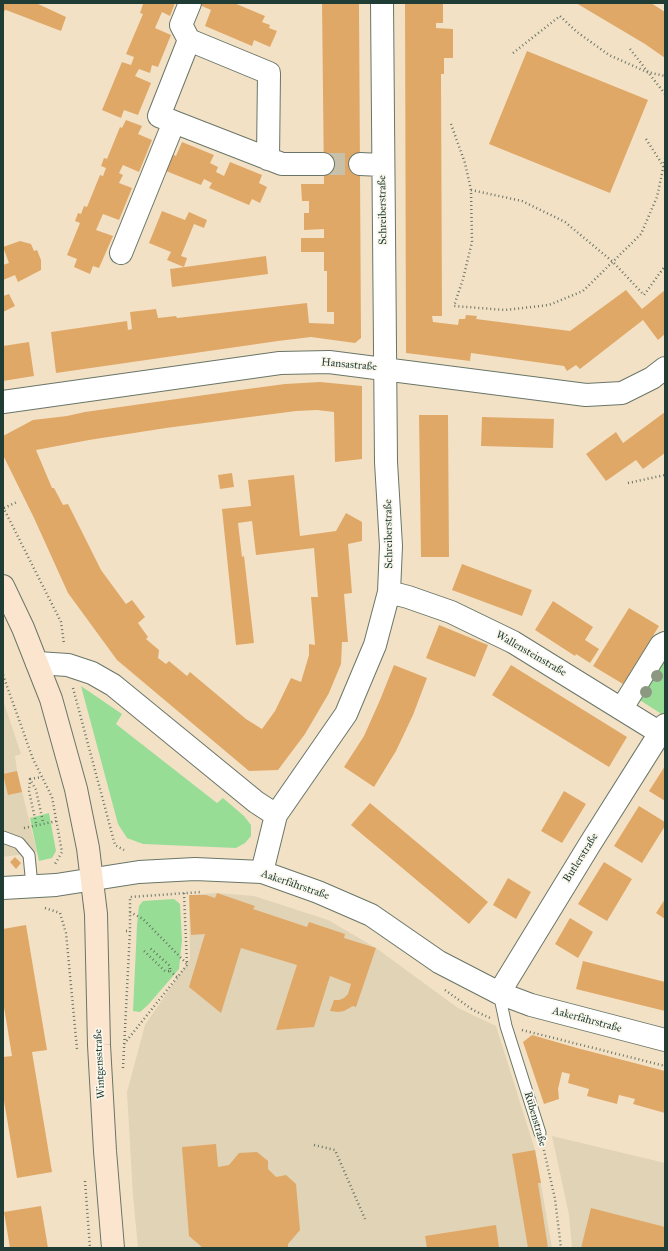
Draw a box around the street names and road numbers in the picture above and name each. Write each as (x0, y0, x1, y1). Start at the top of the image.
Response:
street label: Schreiberstraße (376, 175, 390, 245)
street label: Hansastraße (321, 356, 377, 374)
street label: Schreiberstraße (382, 499, 396, 569)
street label: Wallensteinstraße (493, 628, 569, 680)
street label: Butlerstraße (561, 831, 601, 885)
street label: Aakerfährstraße (259, 867, 331, 903)
street label: Aakerfährstraße (551, 1004, 623, 1036)
street label: Wintgensstraße (92, 1029, 108, 1099)
street label: Rübenstraße (521, 1090, 549, 1148)

